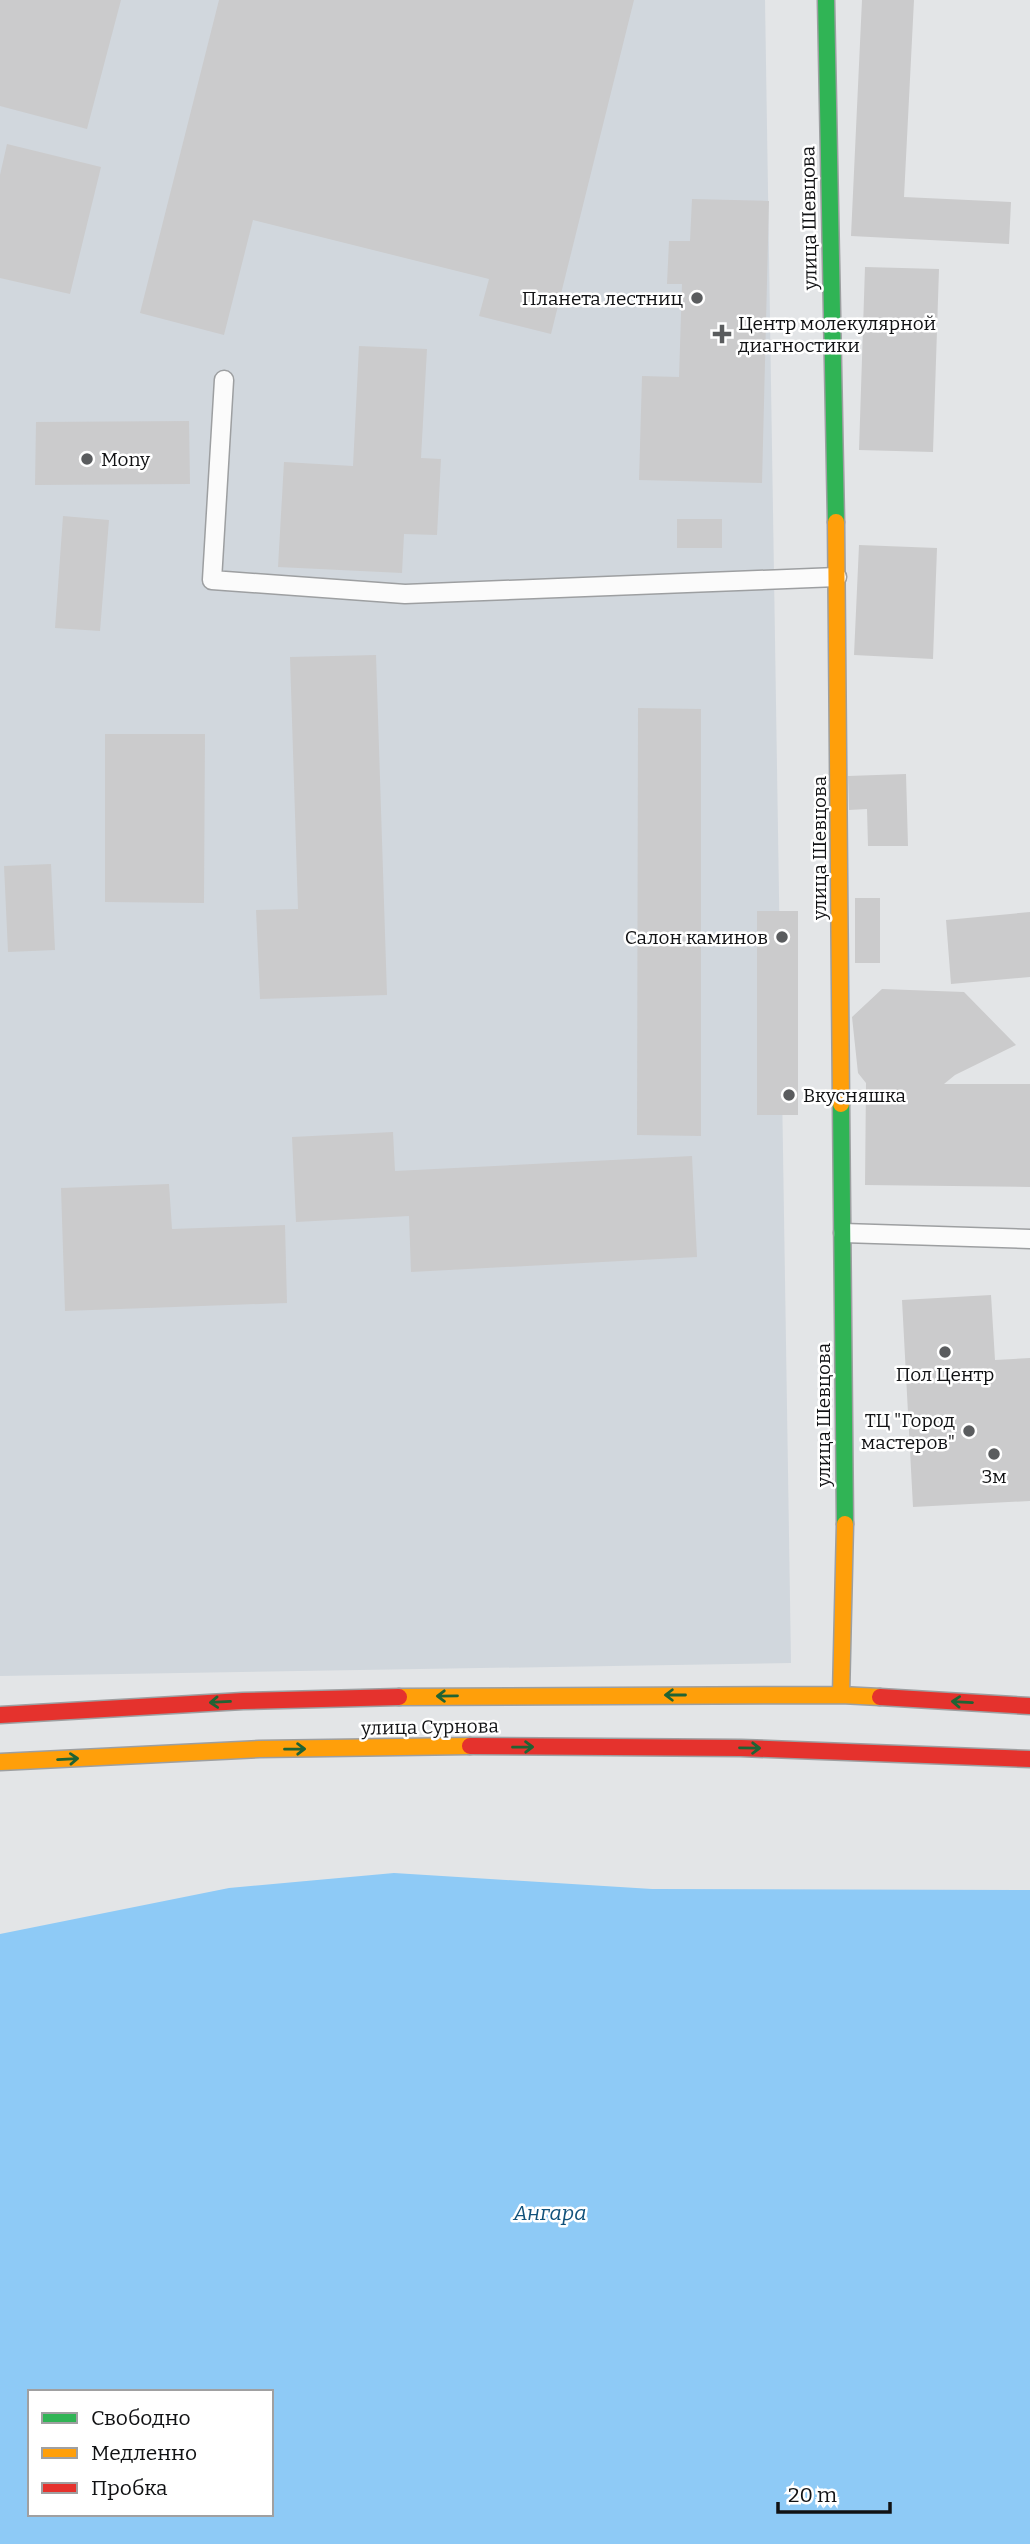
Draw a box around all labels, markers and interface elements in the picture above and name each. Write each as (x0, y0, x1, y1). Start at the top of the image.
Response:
street label: улица Шевцова (796, 145, 822, 291)
place label: Планета лестниц (522, 287, 683, 310)
marker: Планета лестниц (689, 290, 705, 306)
place label: Центр молекулярной диагностики (738, 312, 936, 357)
marker: Центр молекулярной диагностики (712, 324, 732, 344)
place label: Mony (101, 448, 151, 471)
marker: Mony (79, 451, 95, 467)
street label: улица Шевцова (808, 775, 831, 921)
place label: Салон каминов (625, 926, 768, 949)
marker: Салон каминов (774, 929, 790, 945)
place label: Вкусняшка (803, 1084, 907, 1107)
marker: Вкусняшка (781, 1087, 797, 1103)
street label: улица Шевцова (812, 1342, 835, 1488)
marker: Пол Центр (937, 1344, 953, 1360)
place label: Пол Центр (896, 1363, 994, 1386)
place label: ТЦ "Город мастеров" (861, 1409, 956, 1454)
marker: ТЦ "Город мастеров" (961, 1423, 977, 1439)
marker: Зм (986, 1446, 1002, 1462)
place label: Зм (982, 1465, 1006, 1488)
one-way arrow (663, 1688, 686, 1702)
one-way arrow (436, 1689, 459, 1703)
one-way arrow (209, 1696, 232, 1709)
one-way arrow (951, 1696, 974, 1709)
street label: улица Сурнова (360, 1714, 500, 1740)
one-way arrow (511, 1740, 534, 1753)
one-way arrow (739, 1741, 762, 1754)
one-way arrow (284, 1742, 307, 1756)
one-way arrow (56, 1752, 79, 1765)
water label: Ангара (512, 2200, 587, 2226)
legend (28, 2390, 273, 2516)
text: Свободно (91, 2405, 191, 2431)
text: Медленно (91, 2440, 197, 2466)
scale bar (778, 2470, 890, 2514)
text: Пробка (91, 2475, 168, 2501)
text: 20 m (788, 2482, 837, 2508)

